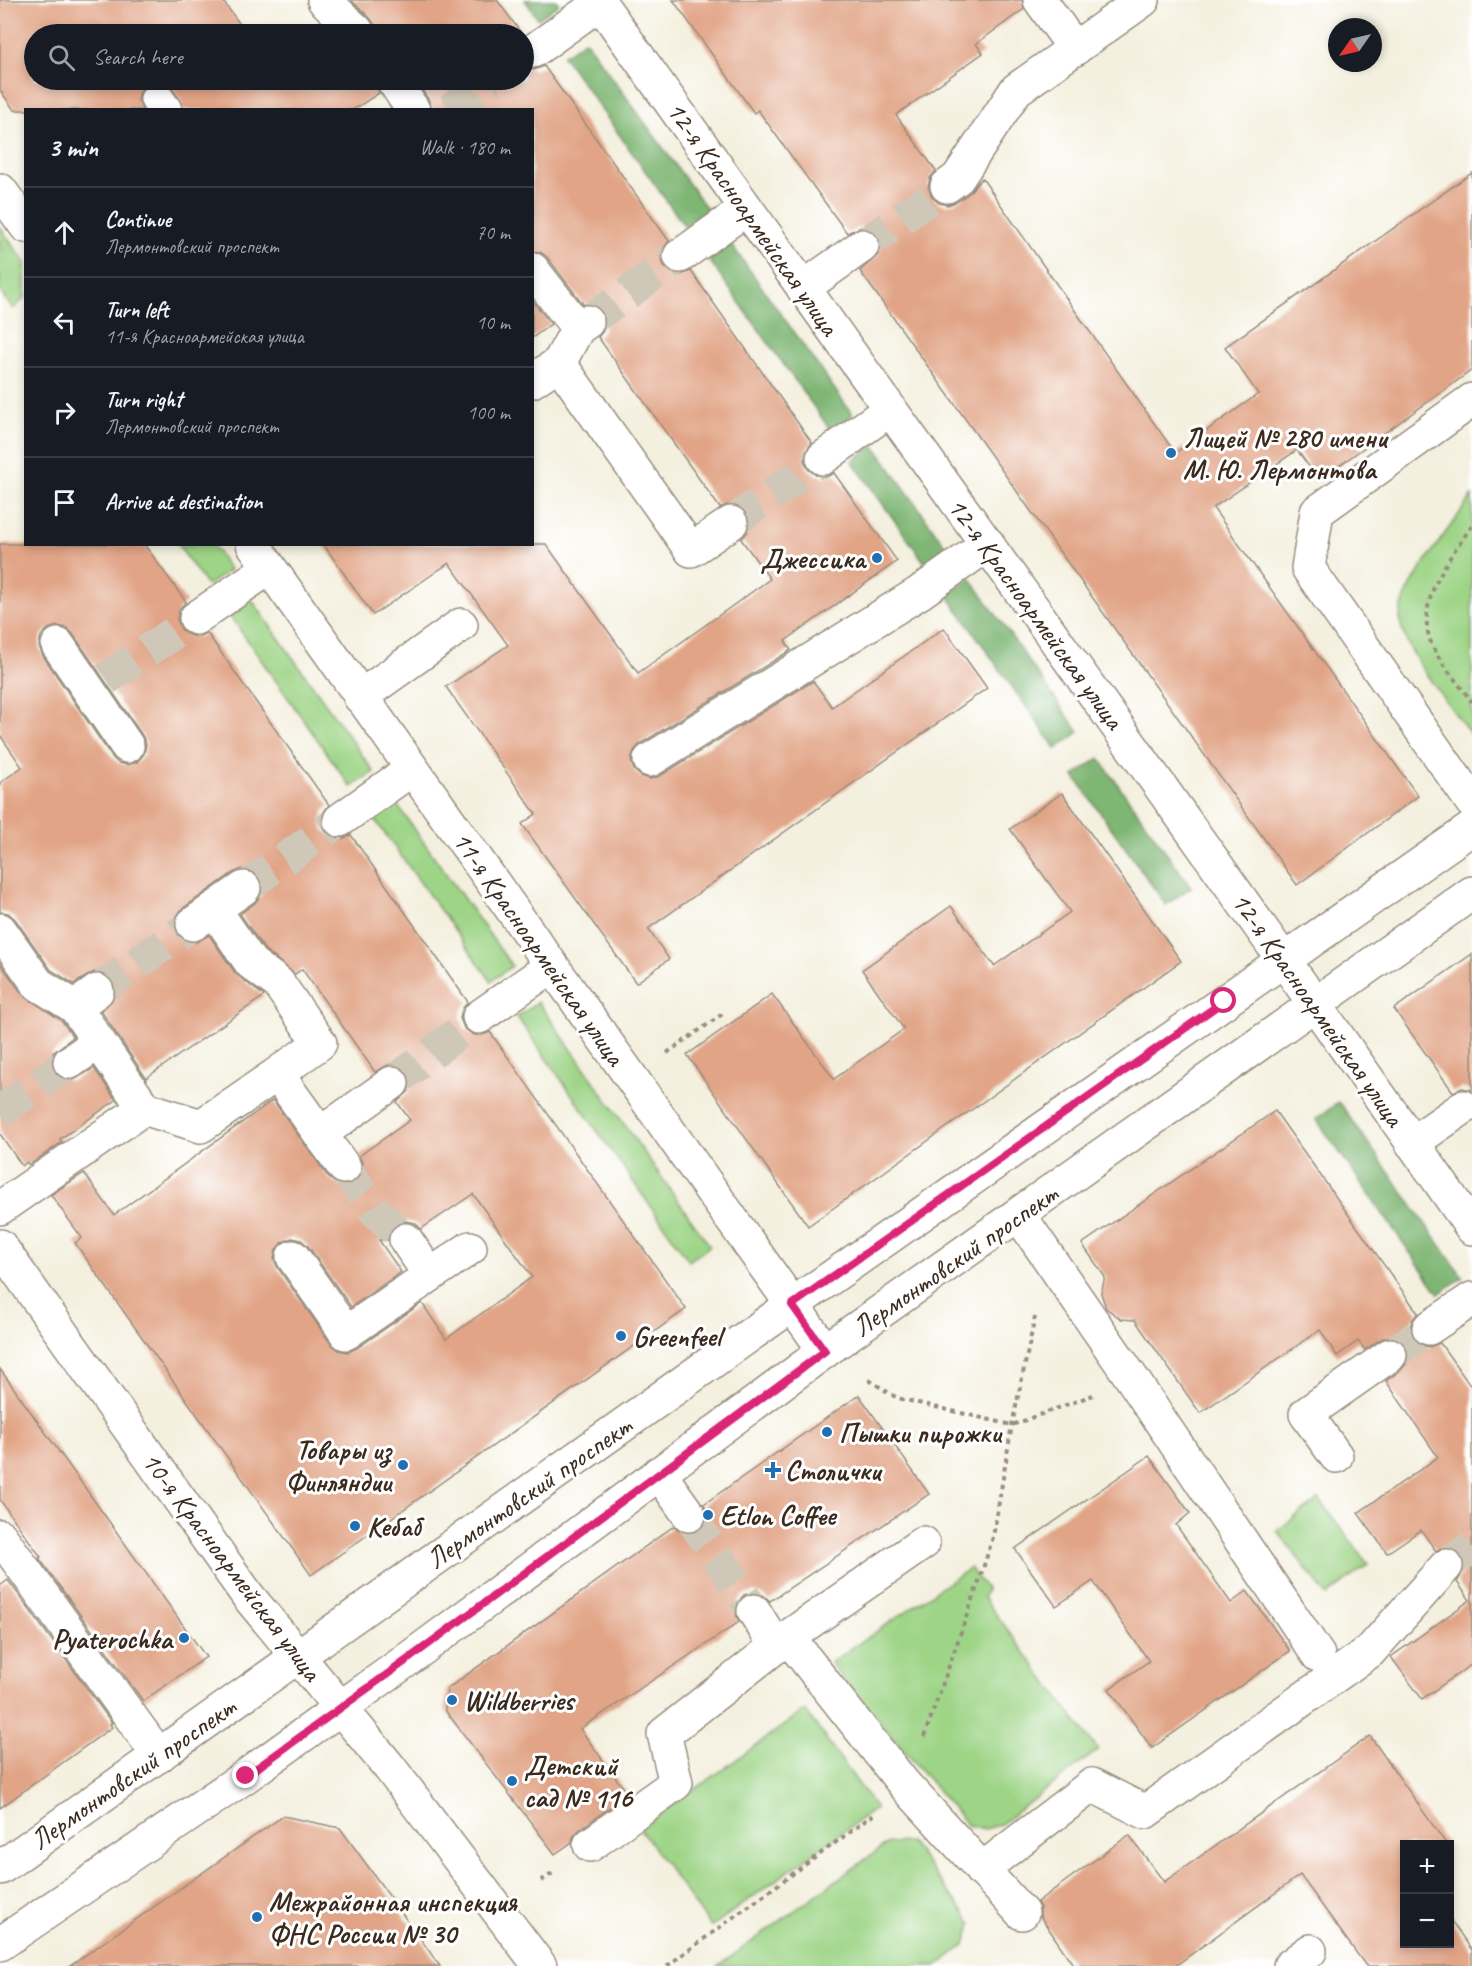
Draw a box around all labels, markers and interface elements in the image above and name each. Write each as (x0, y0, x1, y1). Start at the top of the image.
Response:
north arrow (1328, 18, 1382, 72)
search box (24, 24, 534, 90)
icon: search (45, 41, 78, 74)
text: Search here (93, 43, 183, 71)
street label: 12-я Красноармейская улица (659, 94, 848, 343)
text: 3 min (48, 131, 98, 164)
text: Walk · 180 m (420, 135, 510, 160)
text: Continue (105, 206, 171, 234)
icon: ahead (48, 216, 81, 249)
text: 70 m (476, 220, 510, 245)
text: Лермонтовский проспект (105, 234, 279, 259)
text: Turn left (105, 296, 169, 324)
icon: left (48, 306, 81, 339)
text: 10 m (476, 310, 510, 335)
text: 11-я Красноармейская улица (105, 324, 304, 349)
text: Turn right (105, 386, 182, 414)
icon: right (48, 396, 81, 429)
text: 100 m (467, 400, 510, 425)
text: Лермонтовский проспект (105, 414, 279, 439)
place label: Лицей № 280 имени М. Ю. Лермонтова (1183, 420, 1389, 487)
marker: Лицей № 280 имени М. Ю. Лермонтова (1164, 446, 1178, 460)
icon: arrive (48, 486, 81, 519)
text: Arrive at destination (105, 488, 262, 516)
street label: 12-я Красноармейская улица (940, 490, 1133, 737)
place label: Джессика (760, 541, 868, 576)
marker: Джессика (870, 551, 884, 565)
street label: 11-я Красноармейская улица (445, 824, 634, 1073)
street label: 12-я Красноармейская улица (1224, 885, 1413, 1134)
route start (1210, 987, 1236, 1013)
street label: Лермонтовский проспект (845, 1175, 1066, 1344)
place label: Greenfeel (633, 1319, 727, 1354)
marker: Greenfeel (614, 1329, 628, 1343)
street label: Лермонтовский проспект (419, 1407, 640, 1576)
place label: Пышки пирожки (839, 1415, 1003, 1450)
marker: Пышки пирожки (820, 1425, 834, 1439)
place label: Товары из Финляндии (286, 1432, 394, 1499)
street label: 10-я Красноармейская улица (134, 1444, 331, 1689)
place label: Столички (785, 1453, 883, 1488)
marker: Товары из Финляндии (396, 1458, 410, 1472)
marker: Столички (766, 1463, 780, 1477)
place label: Etlon Coffee (720, 1498, 838, 1533)
marker: Etlon Coffee (701, 1508, 715, 1522)
place label: Кебаб (367, 1509, 425, 1544)
marker: Кебаб (348, 1519, 362, 1533)
place label: Pyaterochka (52, 1621, 175, 1656)
marker: Pyaterochka (177, 1631, 191, 1645)
place label: Wildberries (464, 1683, 577, 1718)
street label: Лермонтовский проспект (23, 1688, 244, 1857)
marker: Wildberries (445, 1693, 459, 1707)
place label: Детский сад № 116 (524, 1748, 634, 1815)
route end (232, 1762, 258, 1788)
marker: Детский сад № 116 (505, 1774, 519, 1788)
map controls (1400, 1840, 1454, 1948)
button: + (1400, 1840, 1454, 1894)
place label: Межрайонная инспекция ФНС России № 30 (269, 1884, 518, 1951)
button: − (1400, 1894, 1454, 1948)
marker: Межрайонная инспекция ФНС России № 30 (250, 1910, 264, 1924)

